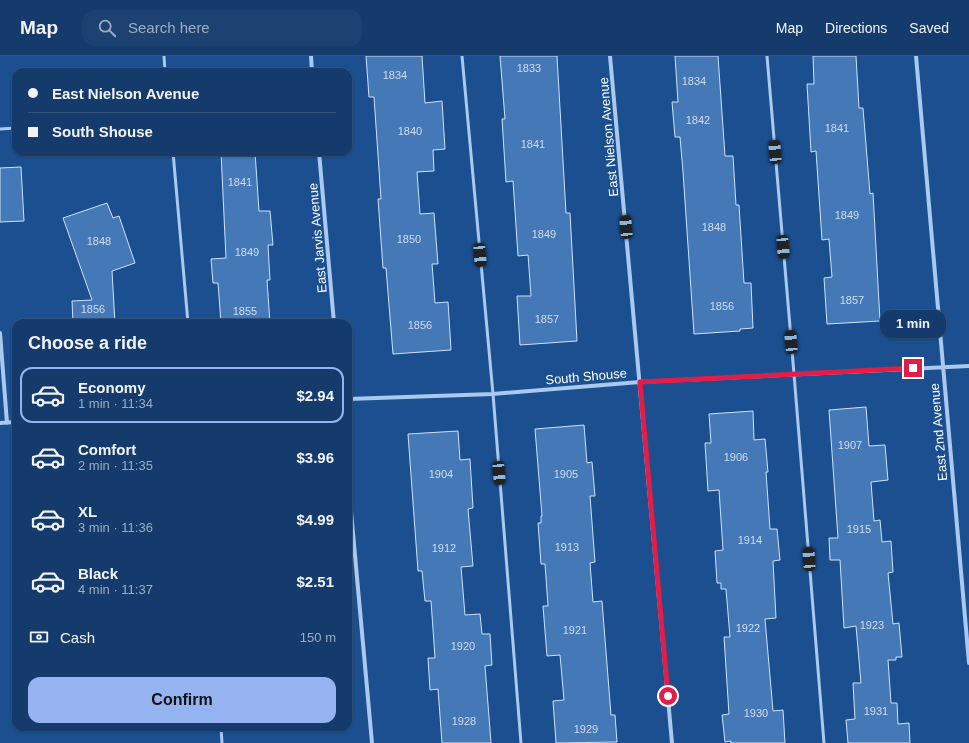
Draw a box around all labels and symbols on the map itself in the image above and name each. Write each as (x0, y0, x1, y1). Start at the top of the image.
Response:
house number: 1833 (517, 62, 541, 74)
house number: 1834 (383, 69, 407, 81)
house number: 1834 (682, 75, 706, 87)
street label: East Nielson Avenue (596, 77, 621, 197)
house number: 1842 (686, 114, 710, 126)
house number: 1841 (825, 122, 849, 134)
house number: 1840 (398, 125, 422, 137)
house number: 1841 (521, 138, 545, 150)
car (768, 140, 782, 164)
house number: 1841 (228, 176, 252, 188)
street label: East Jarvis Avenue (305, 182, 330, 294)
house number: 1849 (835, 209, 859, 221)
car (619, 215, 633, 239)
house number: 1848 (702, 221, 726, 233)
house number: 1849 (532, 228, 556, 240)
house number: 1850 (397, 233, 421, 245)
house number: 1848 (87, 235, 111, 247)
car (776, 235, 790, 259)
car (473, 243, 487, 267)
house number: 1849 (235, 246, 259, 258)
house number: 1857 (840, 294, 864, 306)
house number: 1856 (710, 300, 734, 312)
house number: 1856 (81, 303, 105, 315)
house number: 1855 (233, 305, 257, 317)
callout: 1 min (880, 310, 946, 338)
house number: 1857 (535, 313, 559, 325)
house number: 1856 (408, 319, 432, 331)
car (784, 330, 798, 354)
route end (904, 359, 922, 377)
street label: South Shouse (545, 365, 627, 388)
street label: East 2nd Avenue (927, 382, 950, 481)
house number: 1907 (838, 439, 862, 451)
house number: 1906 (724, 451, 748, 463)
car (492, 461, 506, 485)
house number: 1904 (429, 468, 453, 480)
house number: 1905 (554, 468, 578, 480)
house number: 1915 (847, 523, 871, 535)
house number: 1914 (738, 534, 762, 546)
house number: 1913 (555, 541, 579, 553)
house number: 1912 (432, 542, 456, 554)
car (802, 547, 816, 571)
house number: 1923 (860, 619, 884, 631)
house number: 1922 (736, 622, 760, 634)
house number: 1921 (563, 624, 587, 636)
house number: 1920 (451, 640, 475, 652)
route start (659, 687, 677, 705)
house number: 1931 (864, 705, 888, 717)
house number: 1930 (744, 707, 768, 719)
house number: 1928 (452, 715, 476, 727)
house number: 1929 (574, 723, 598, 735)

